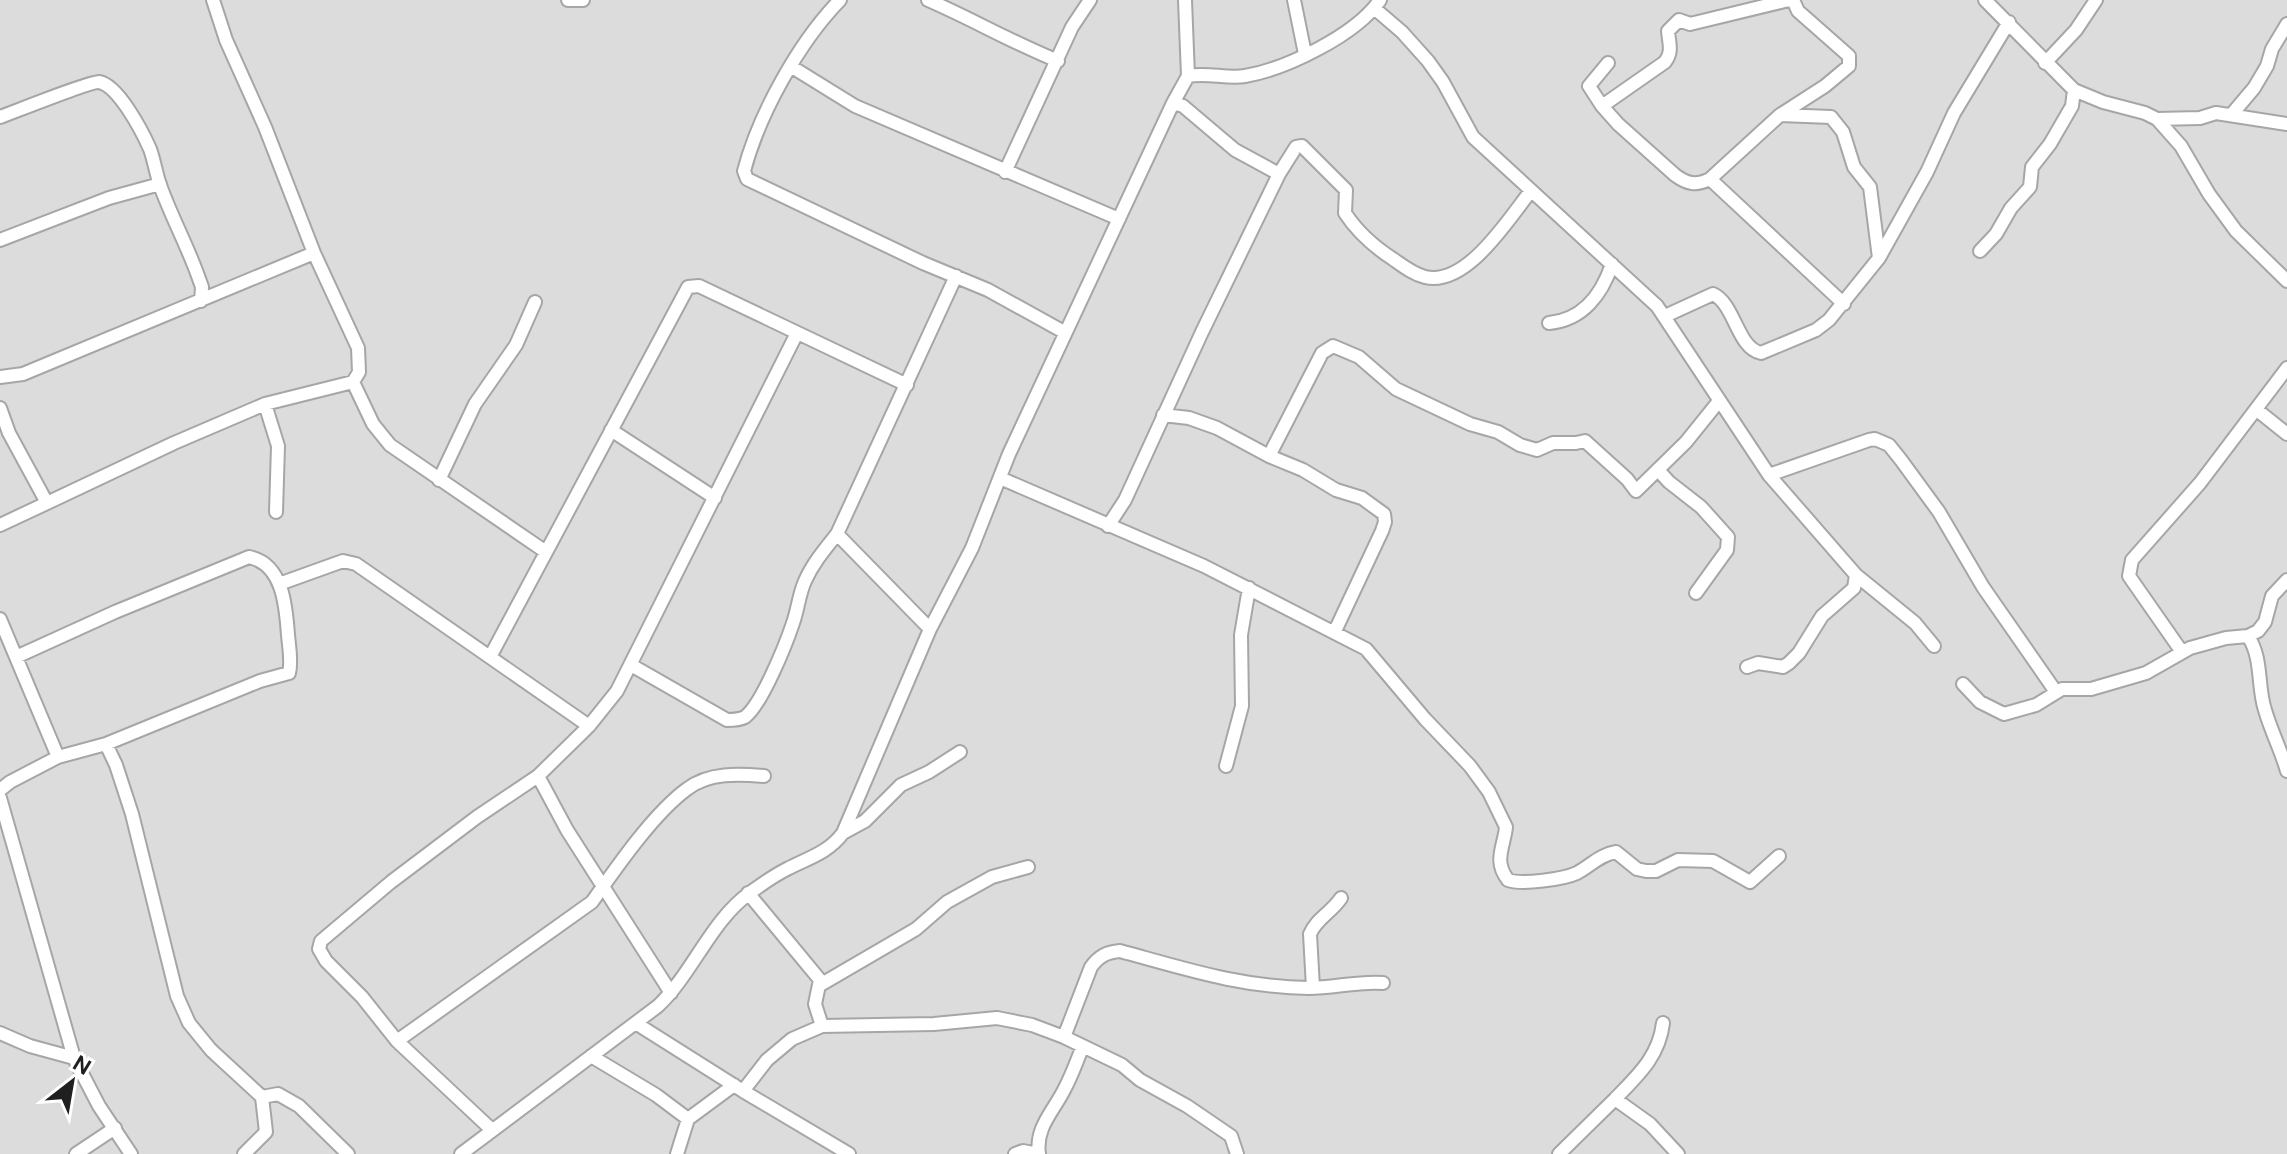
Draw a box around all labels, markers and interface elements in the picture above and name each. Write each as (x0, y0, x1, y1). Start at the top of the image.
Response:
north arrow (32, 1042, 112, 1122)
text: N (68, 1049, 96, 1082)

